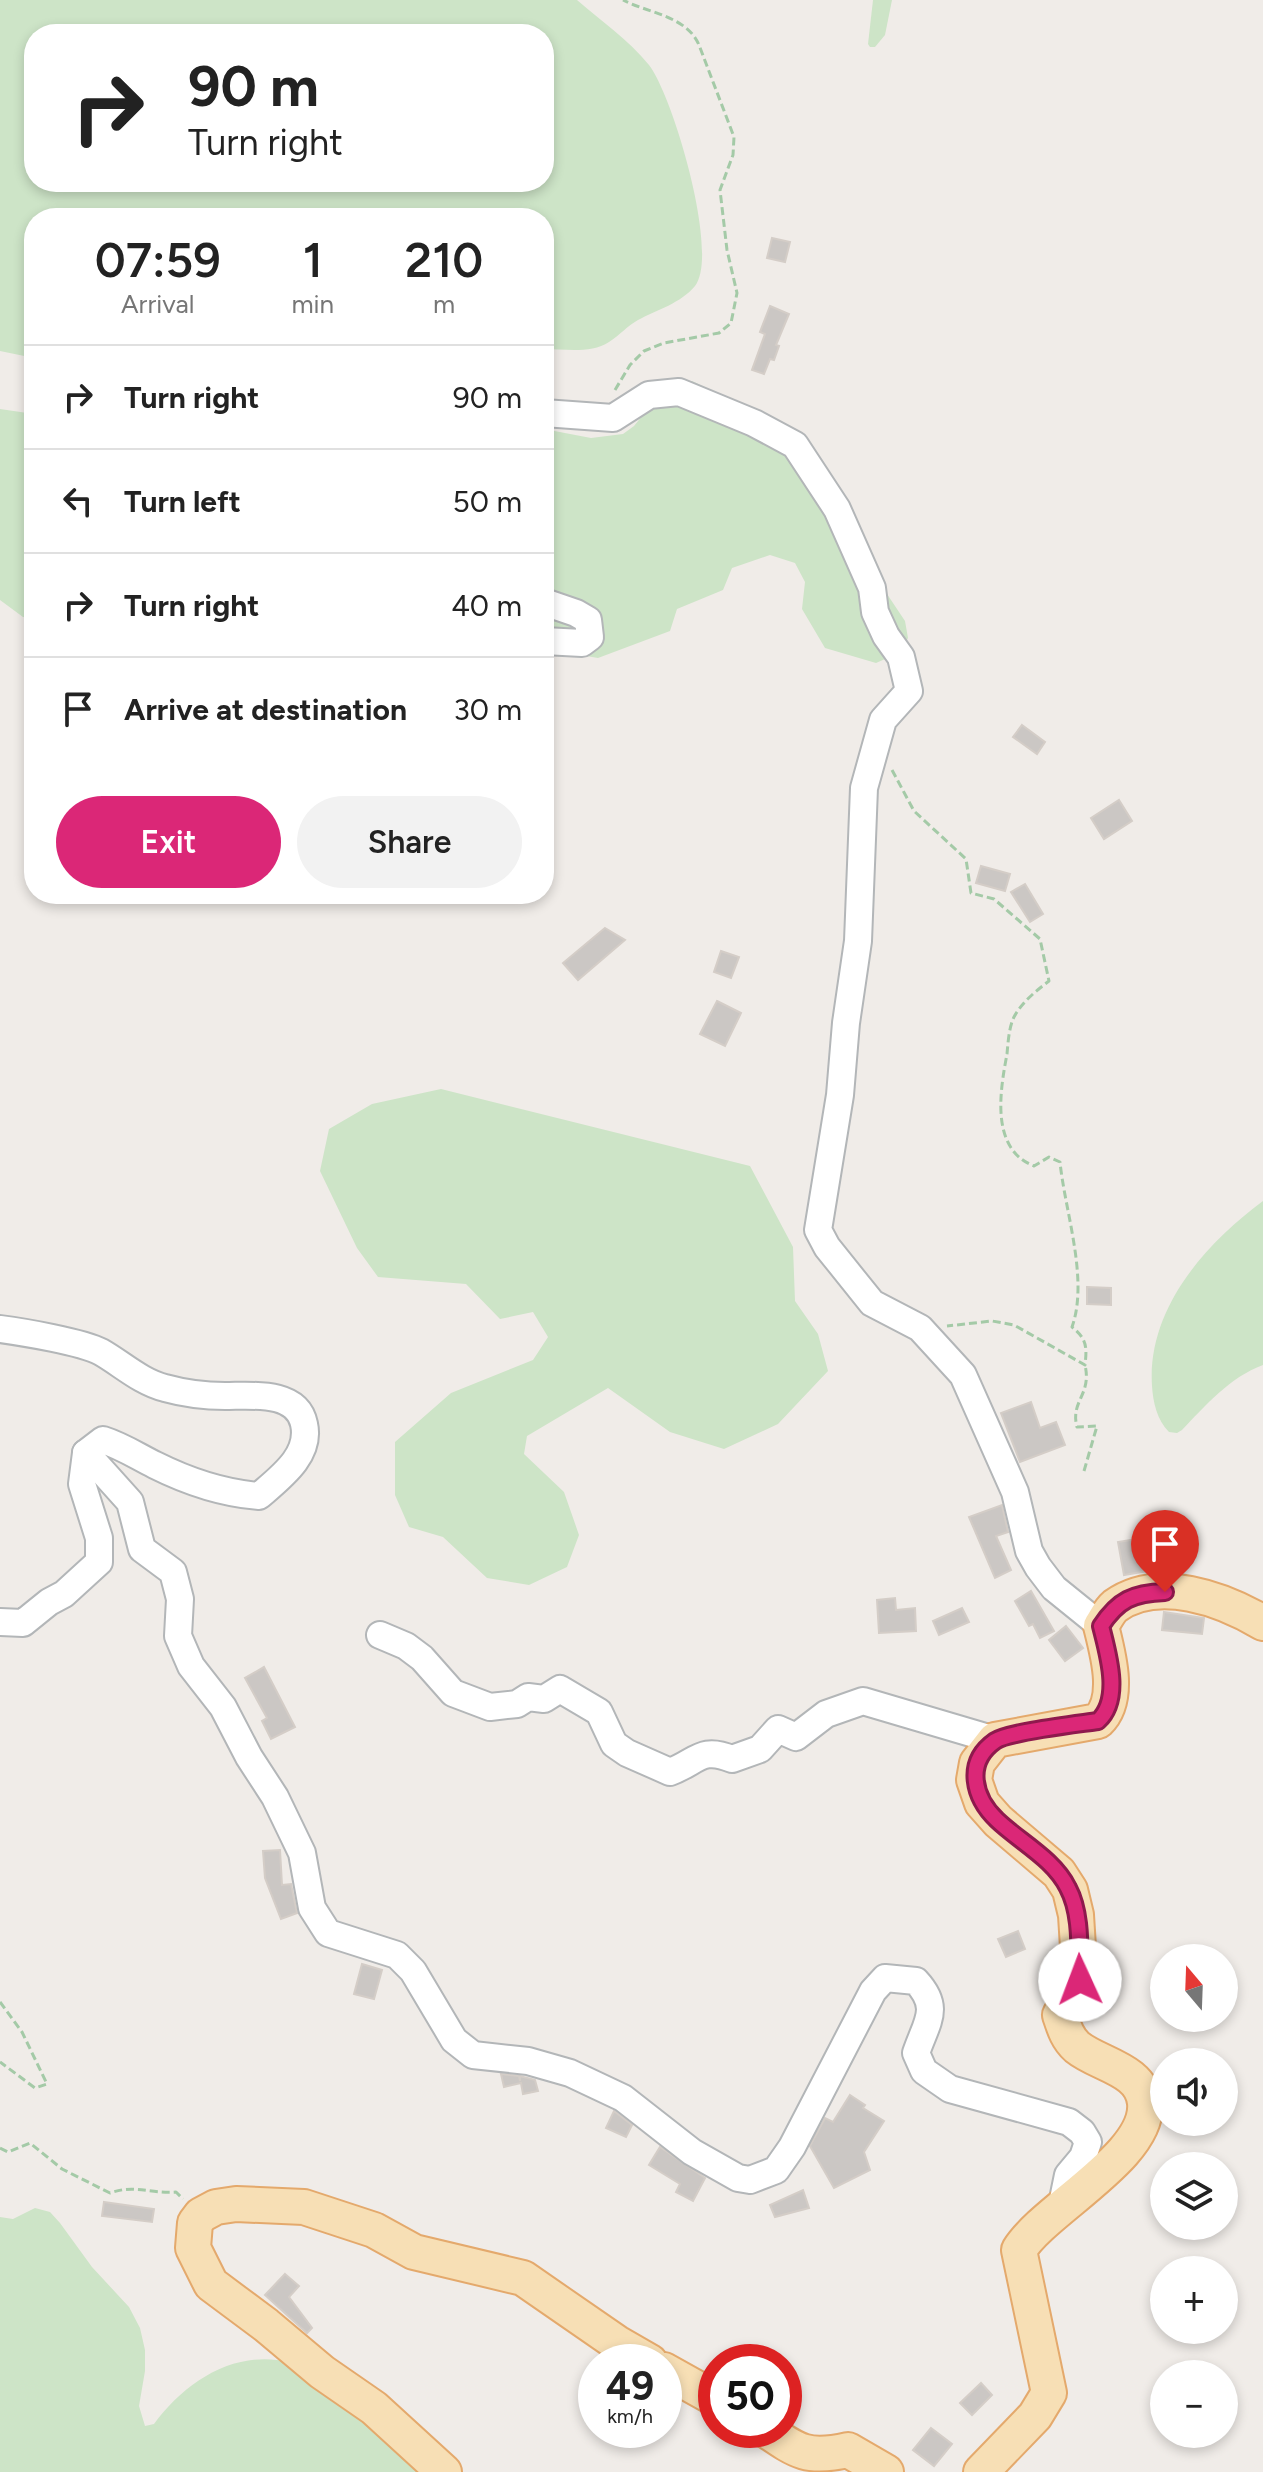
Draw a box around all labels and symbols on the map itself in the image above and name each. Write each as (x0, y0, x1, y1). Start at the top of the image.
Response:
pin (1131, 1510, 1199, 1592)
position arrow (1038, 1938, 1122, 2022)
north arrow (1150, 1944, 1238, 2032)
speed limit sign: 50 (698, 2344, 802, 2448)

